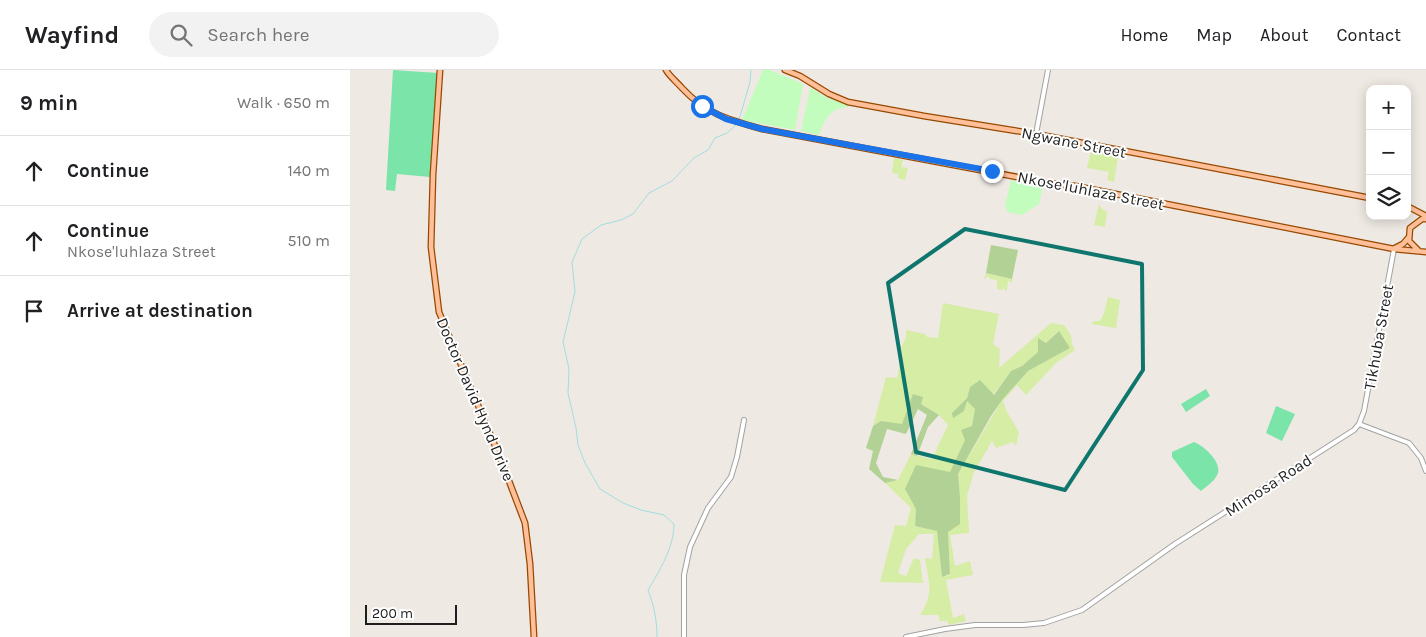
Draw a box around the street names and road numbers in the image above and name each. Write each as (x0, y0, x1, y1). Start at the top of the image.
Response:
street label: Ngwane Street (1020, 123, 1128, 162)
street label: Nkose'luhlaza Street (1016, 167, 1166, 214)
street label: Tikhuba Street (1360, 283, 1397, 392)
street label: Doctor David Hynd Drive (432, 315, 519, 484)
street label: Mimosa Road (1221, 450, 1315, 521)

